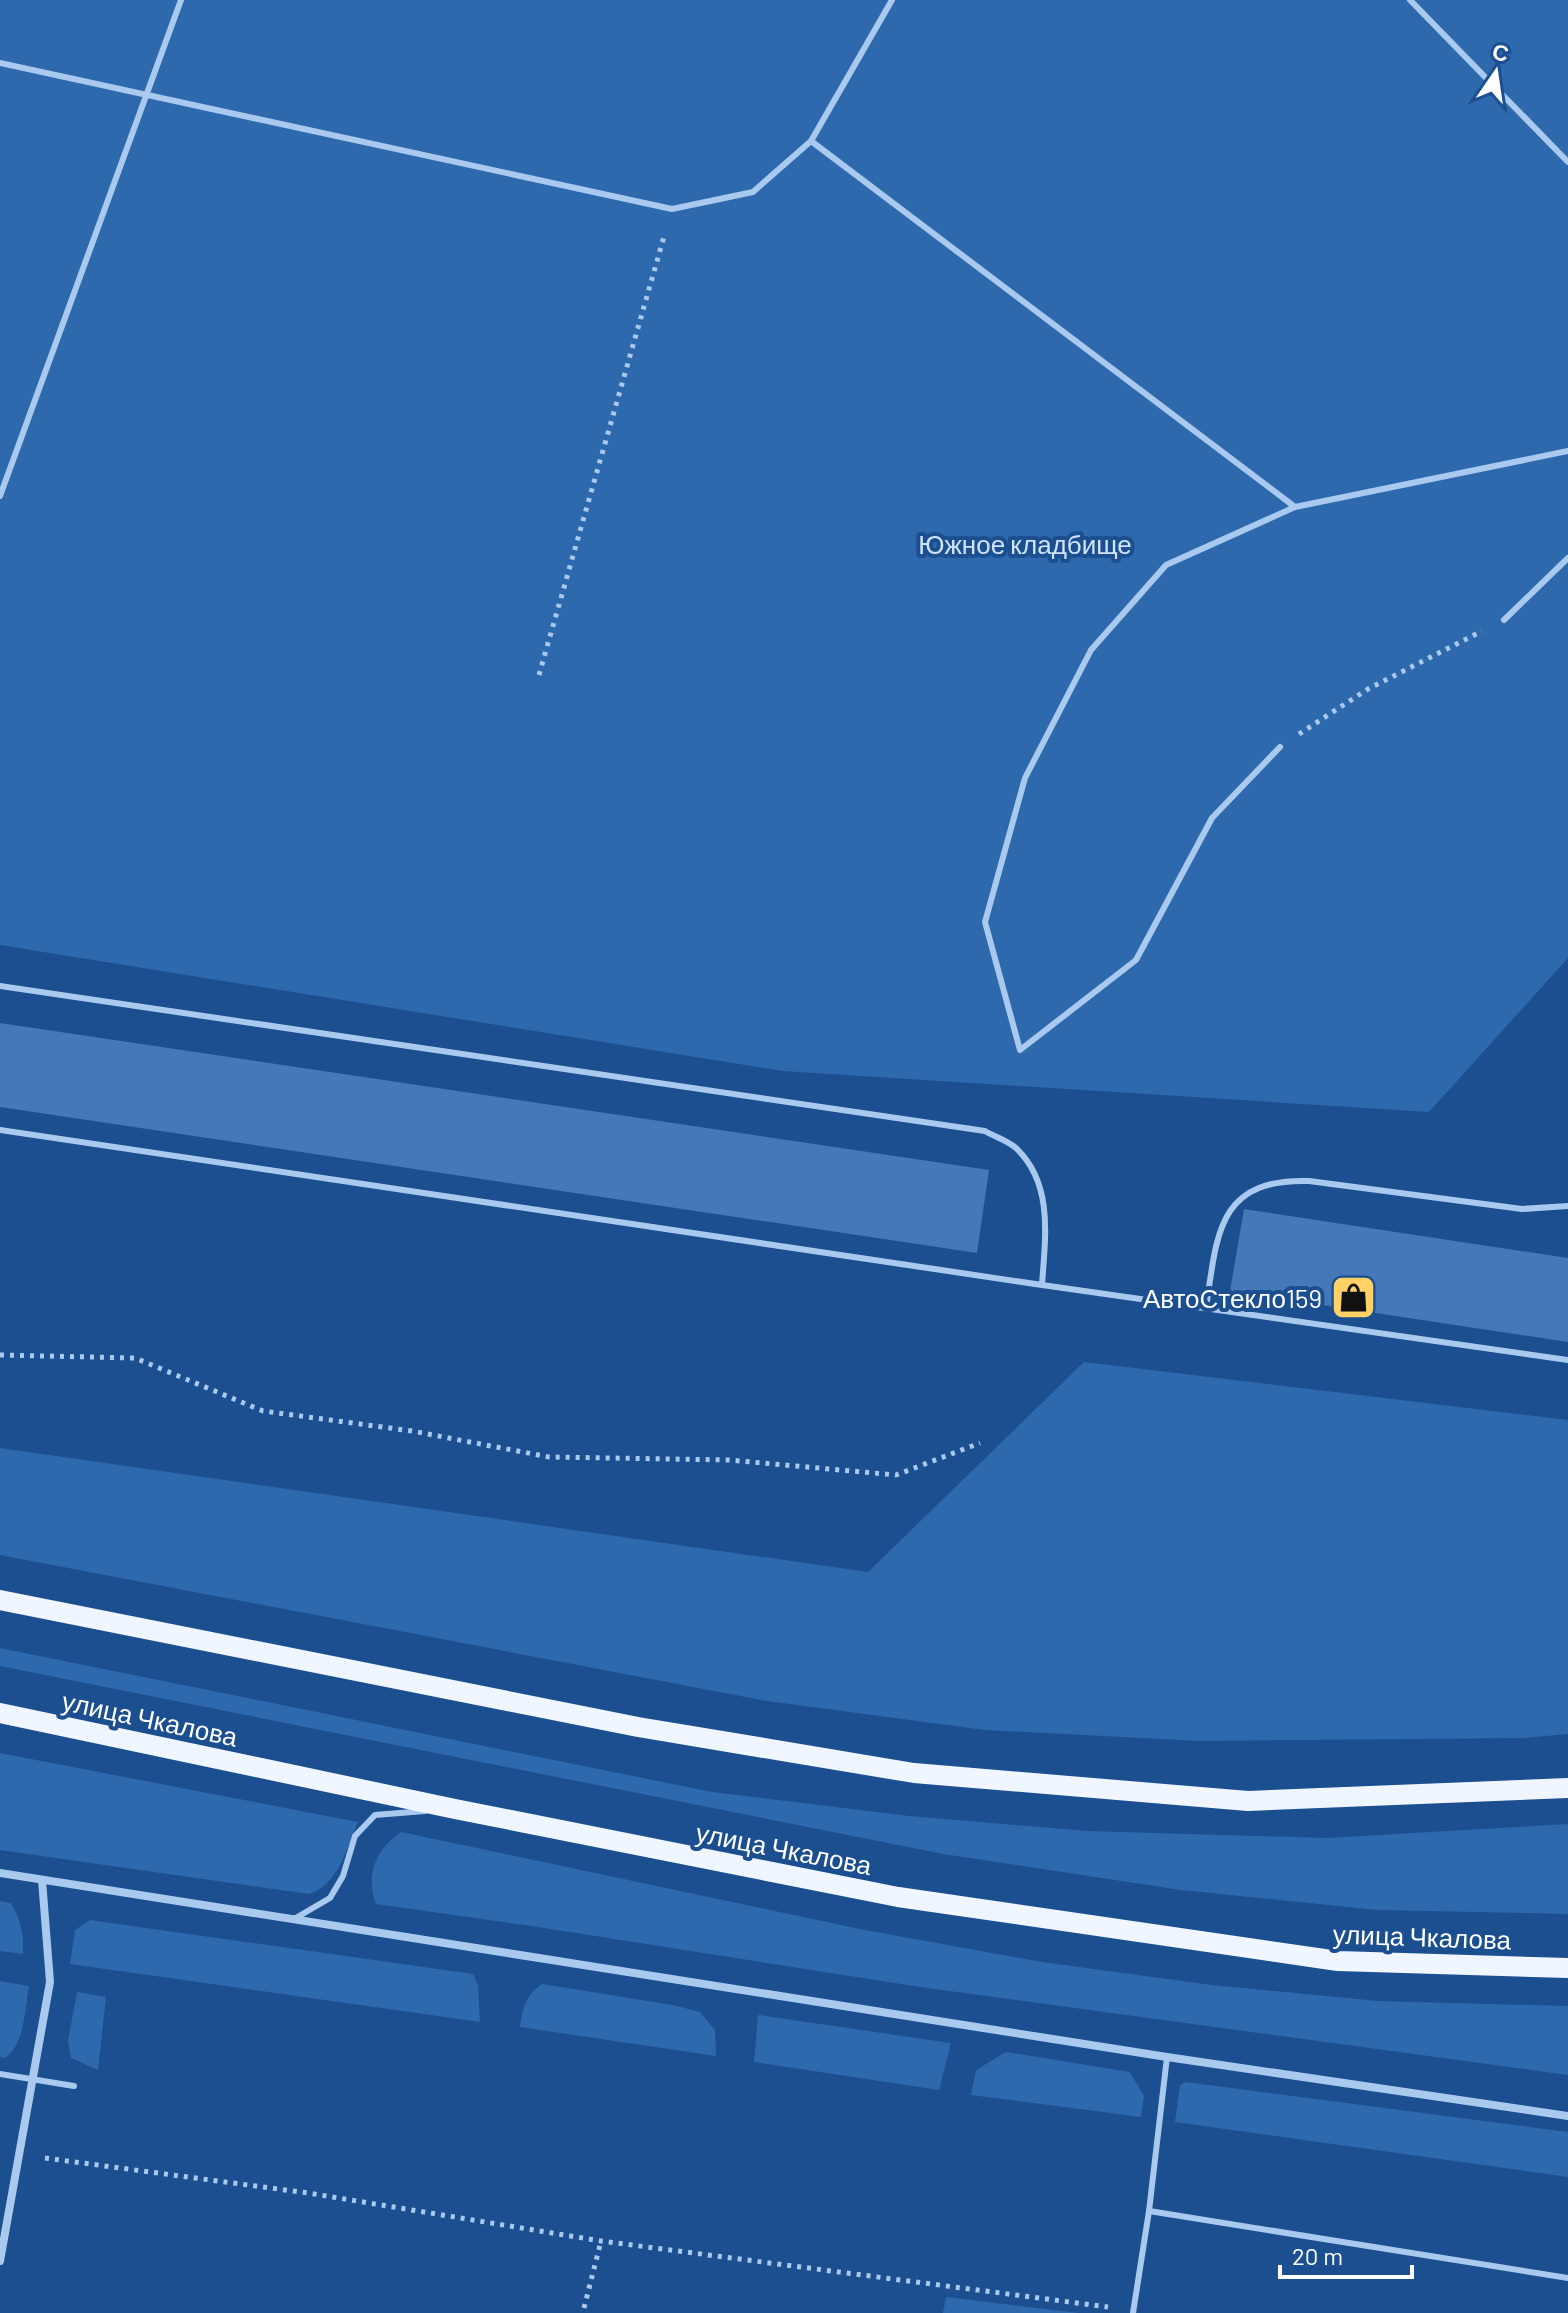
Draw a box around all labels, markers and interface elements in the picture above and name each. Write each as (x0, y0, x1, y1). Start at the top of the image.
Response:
north arrow (1456, 32, 1536, 112)
text: С (1490, 37, 1511, 66)
park label: Южное кладбище (918, 528, 1132, 559)
shop icon: АвтоСтекло159 (1329, 1273, 1377, 1321)
place label: АвтоСтекло159 (1143, 1282, 1322, 1313)
street label: улица Чкалова (60, 1684, 241, 1752)
street label: улица Чкалова (694, 1816, 875, 1880)
street label: улица Чкалова (1332, 1917, 1512, 1955)
scale bar (1280, 2229, 1412, 2279)
text: 20 m (1292, 2241, 1343, 2270)

